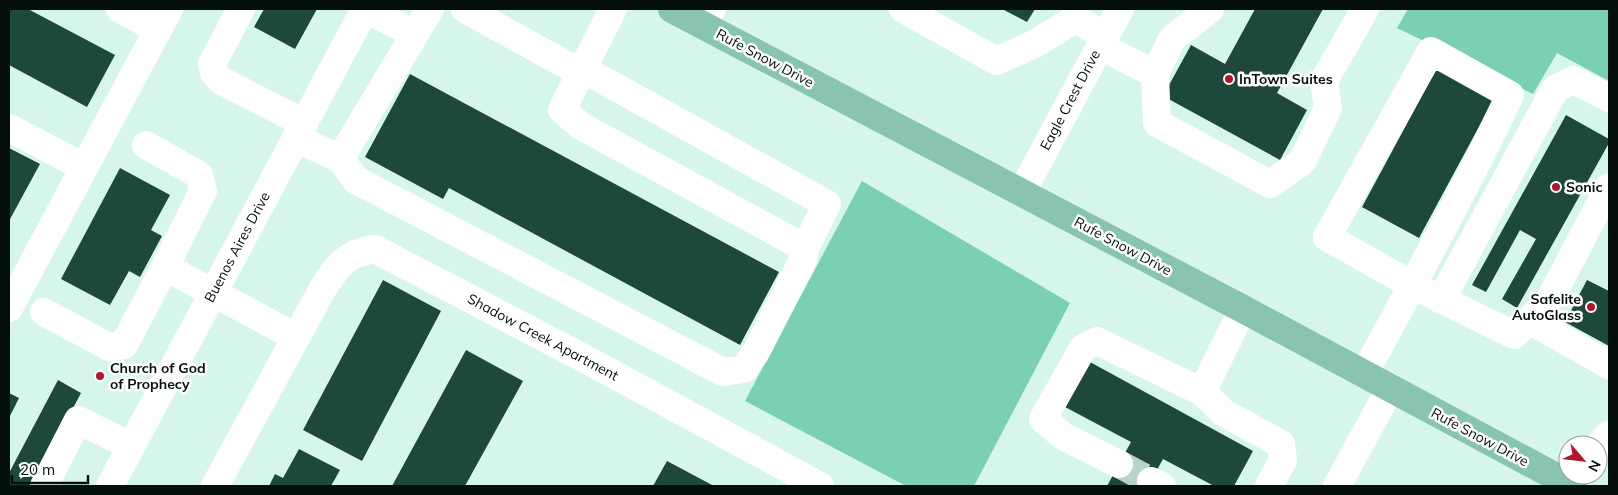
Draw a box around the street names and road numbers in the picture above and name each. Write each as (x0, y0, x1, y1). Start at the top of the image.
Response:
street label: Rufe Snow Drive (713, 25, 817, 91)
street label: Eagle Crest Drive (1036, 47, 1104, 153)
street label: Buenos Aires Drive (200, 189, 274, 305)
street label: Rufe Snow Drive (1071, 213, 1175, 279)
street label: Shadow Creek Apartment (464, 289, 622, 385)
street label: Rufe Snow Drive (1428, 404, 1532, 470)

